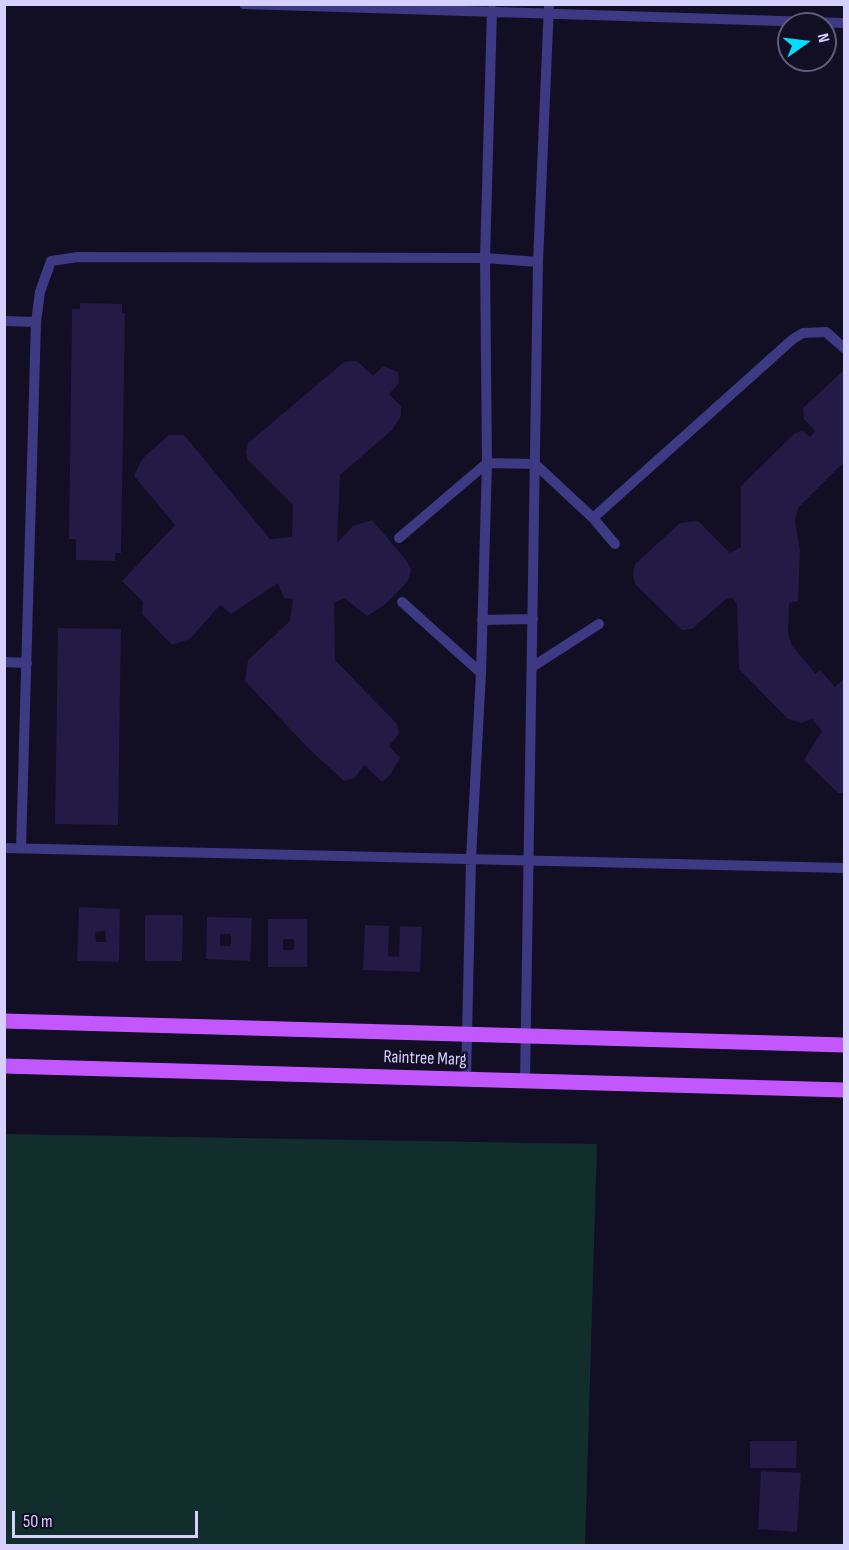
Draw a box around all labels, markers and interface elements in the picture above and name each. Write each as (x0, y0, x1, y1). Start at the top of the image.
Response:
north arrow (777, 12, 837, 72)
text: N (813, 32, 833, 44)
street label: Raintree Marg (383, 1047, 467, 1071)
scale bar (15, 1499, 201, 1537)
text: 50 m (23, 1511, 53, 1532)

